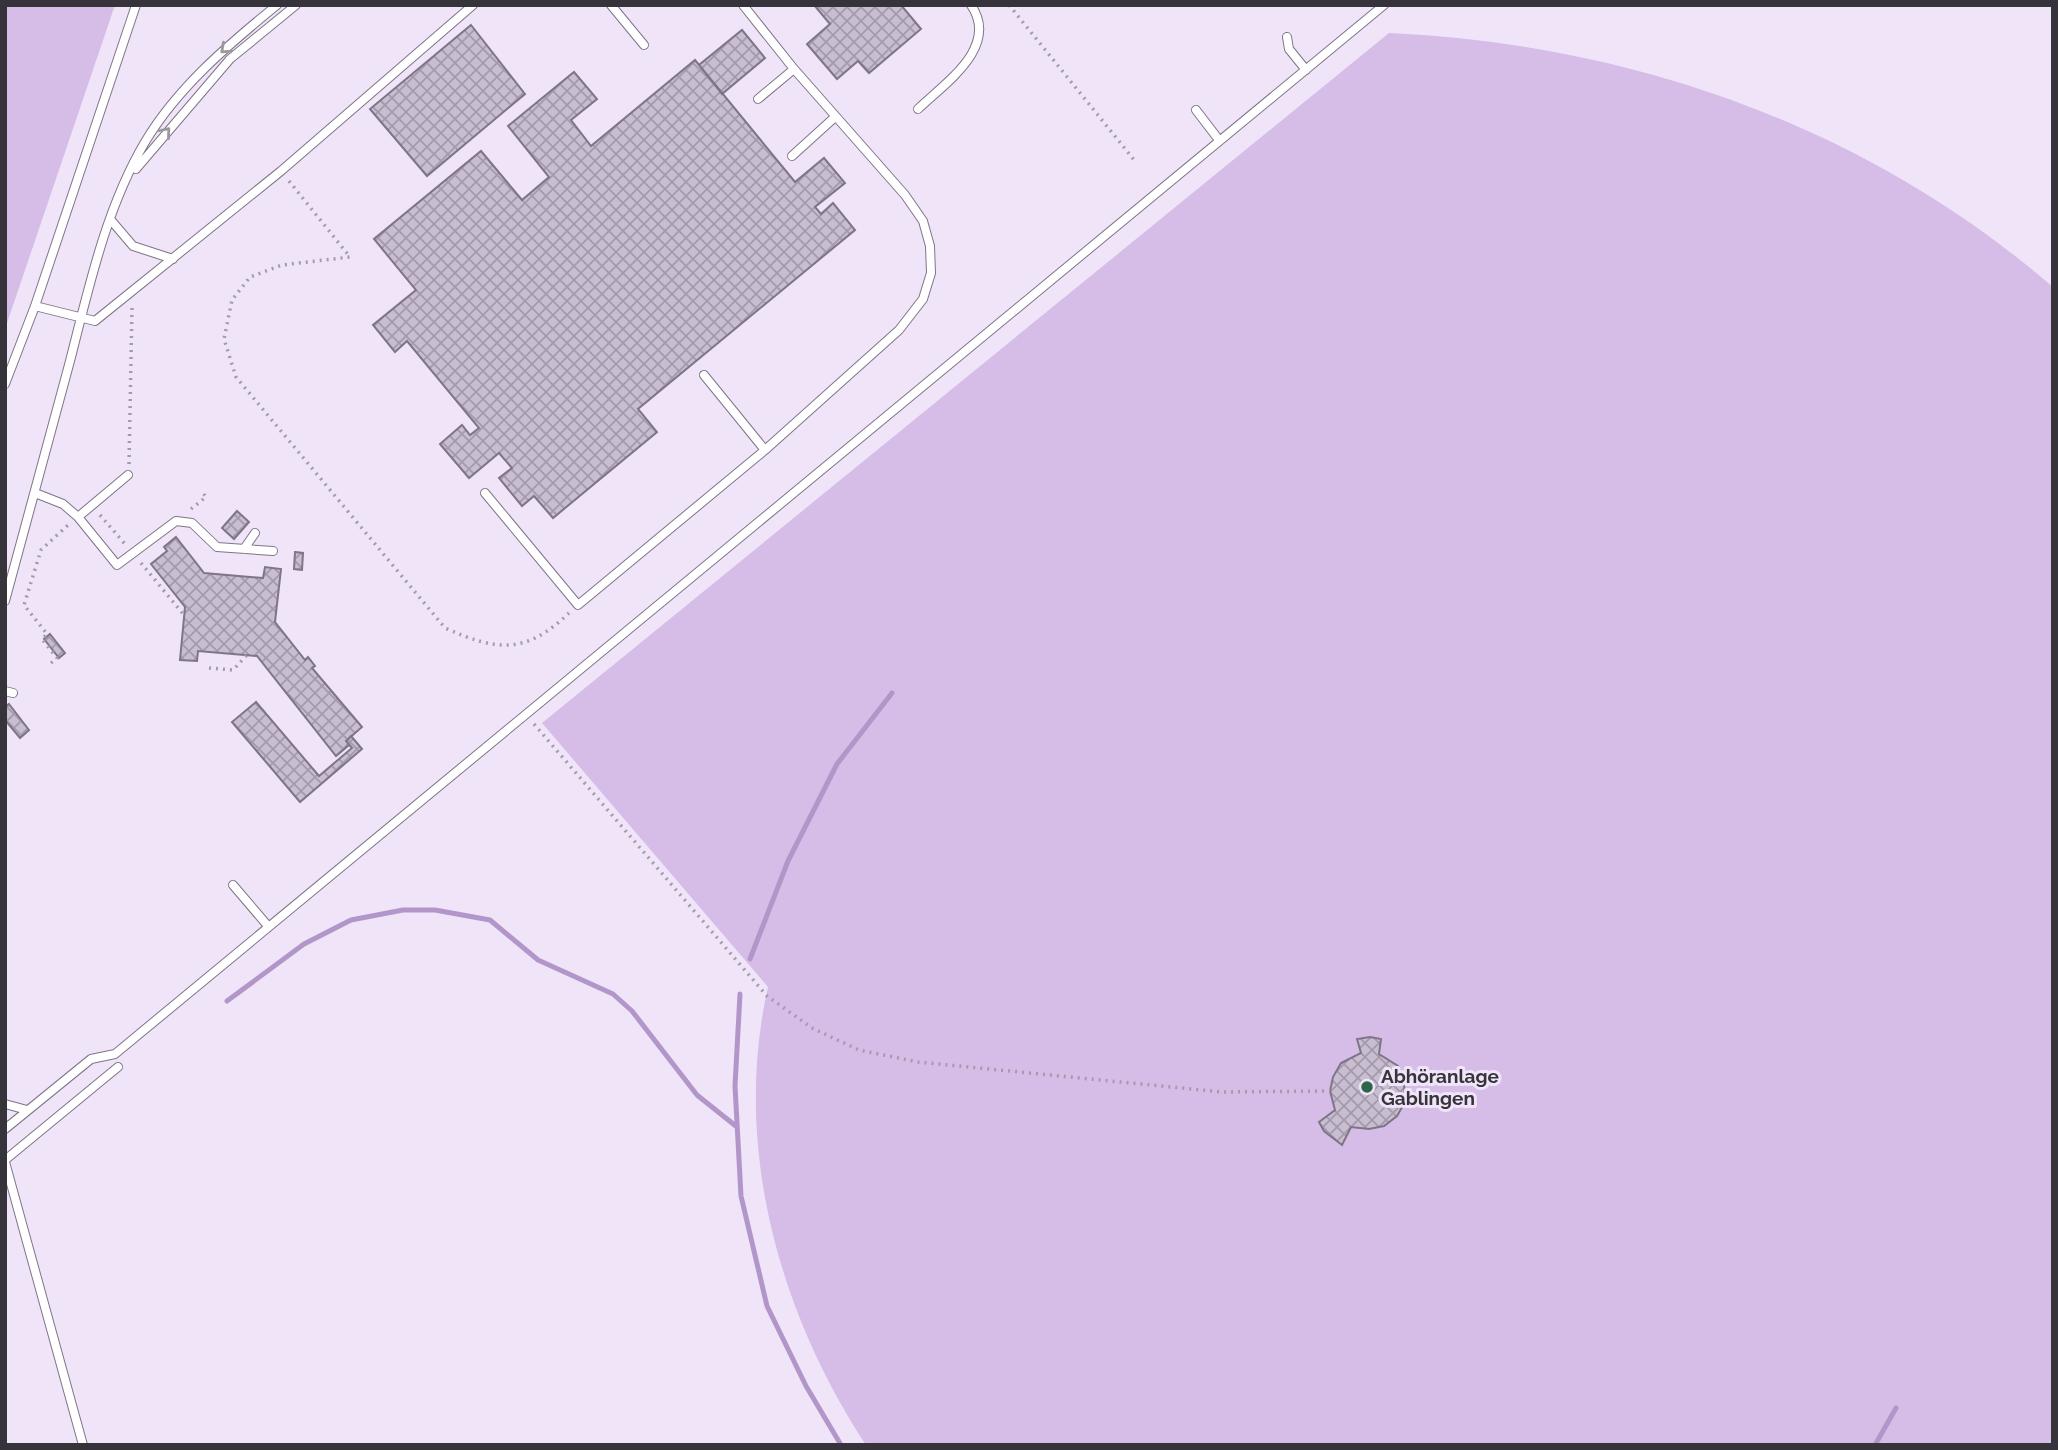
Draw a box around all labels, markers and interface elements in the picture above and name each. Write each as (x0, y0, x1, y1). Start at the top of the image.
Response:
one-way arrow (220, 41, 233, 53)
one-way arrow (158, 127, 170, 140)
place label: Abhöranlage Gablingen (1381, 1065, 1499, 1109)
marker: Abhöranlage Gablingen (1359, 1079, 1375, 1095)

